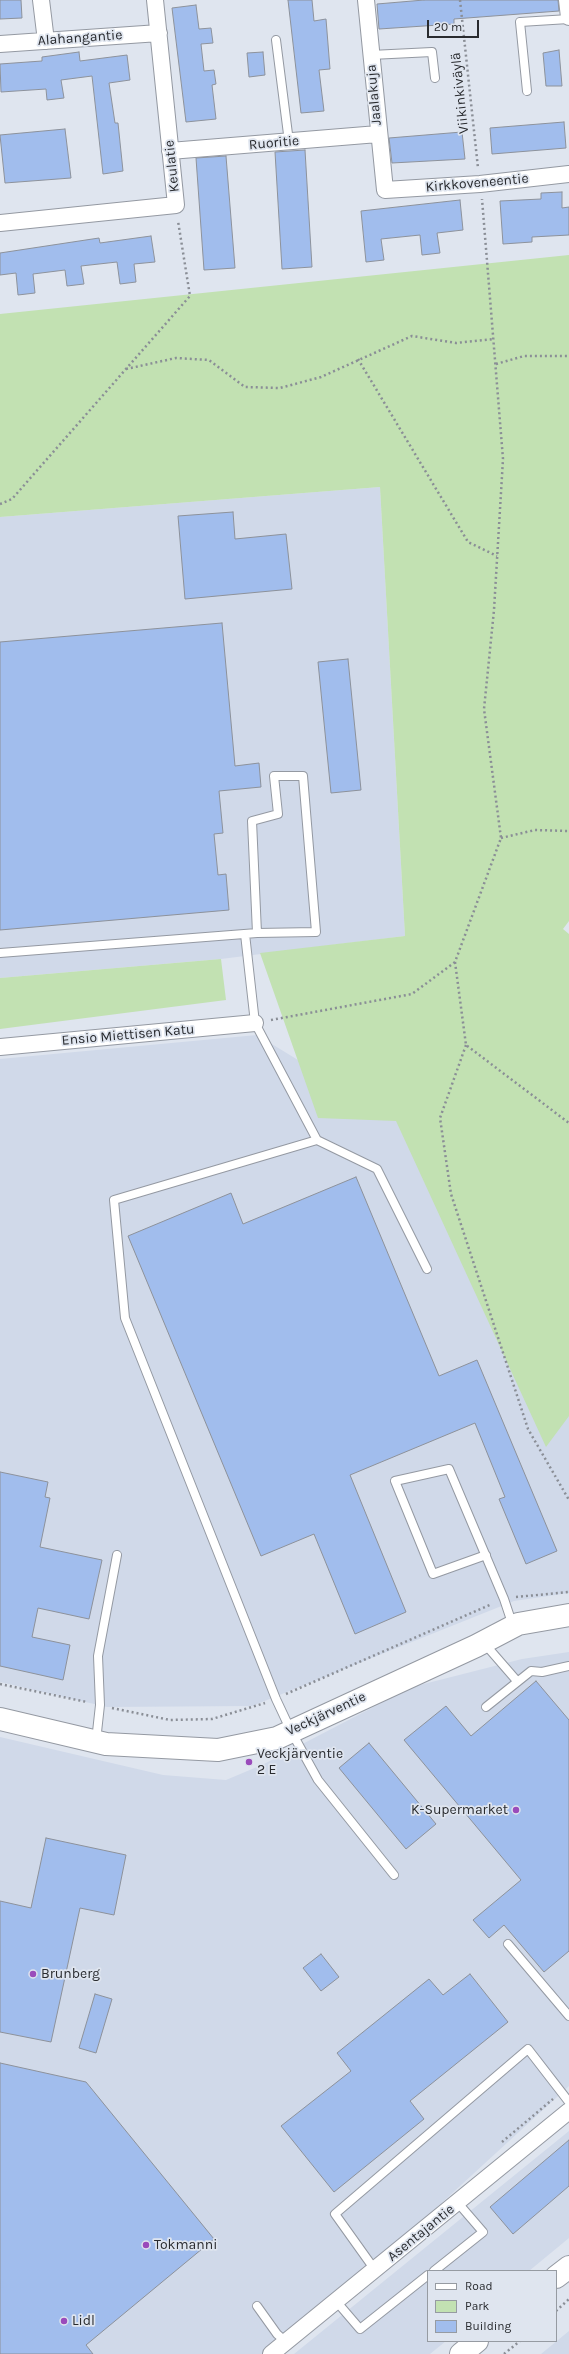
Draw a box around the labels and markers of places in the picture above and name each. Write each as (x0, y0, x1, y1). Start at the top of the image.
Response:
place label: Veckjärventie 2 E (257, 1746, 343, 1778)
marker: Veckjärventie 2 E (244, 1757, 254, 1767)
place label: K-Supermarket (411, 1802, 508, 1818)
marker: K-Supermarket (511, 1805, 521, 1815)
place label: Brunberg (41, 1966, 100, 1982)
marker: Brunberg (28, 1969, 38, 1979)
place label: Tokmanni (154, 2237, 217, 2253)
marker: Tokmanni (141, 2240, 151, 2250)
place label: Lidl (72, 2313, 95, 2329)
marker: Lidl (59, 2316, 69, 2326)

